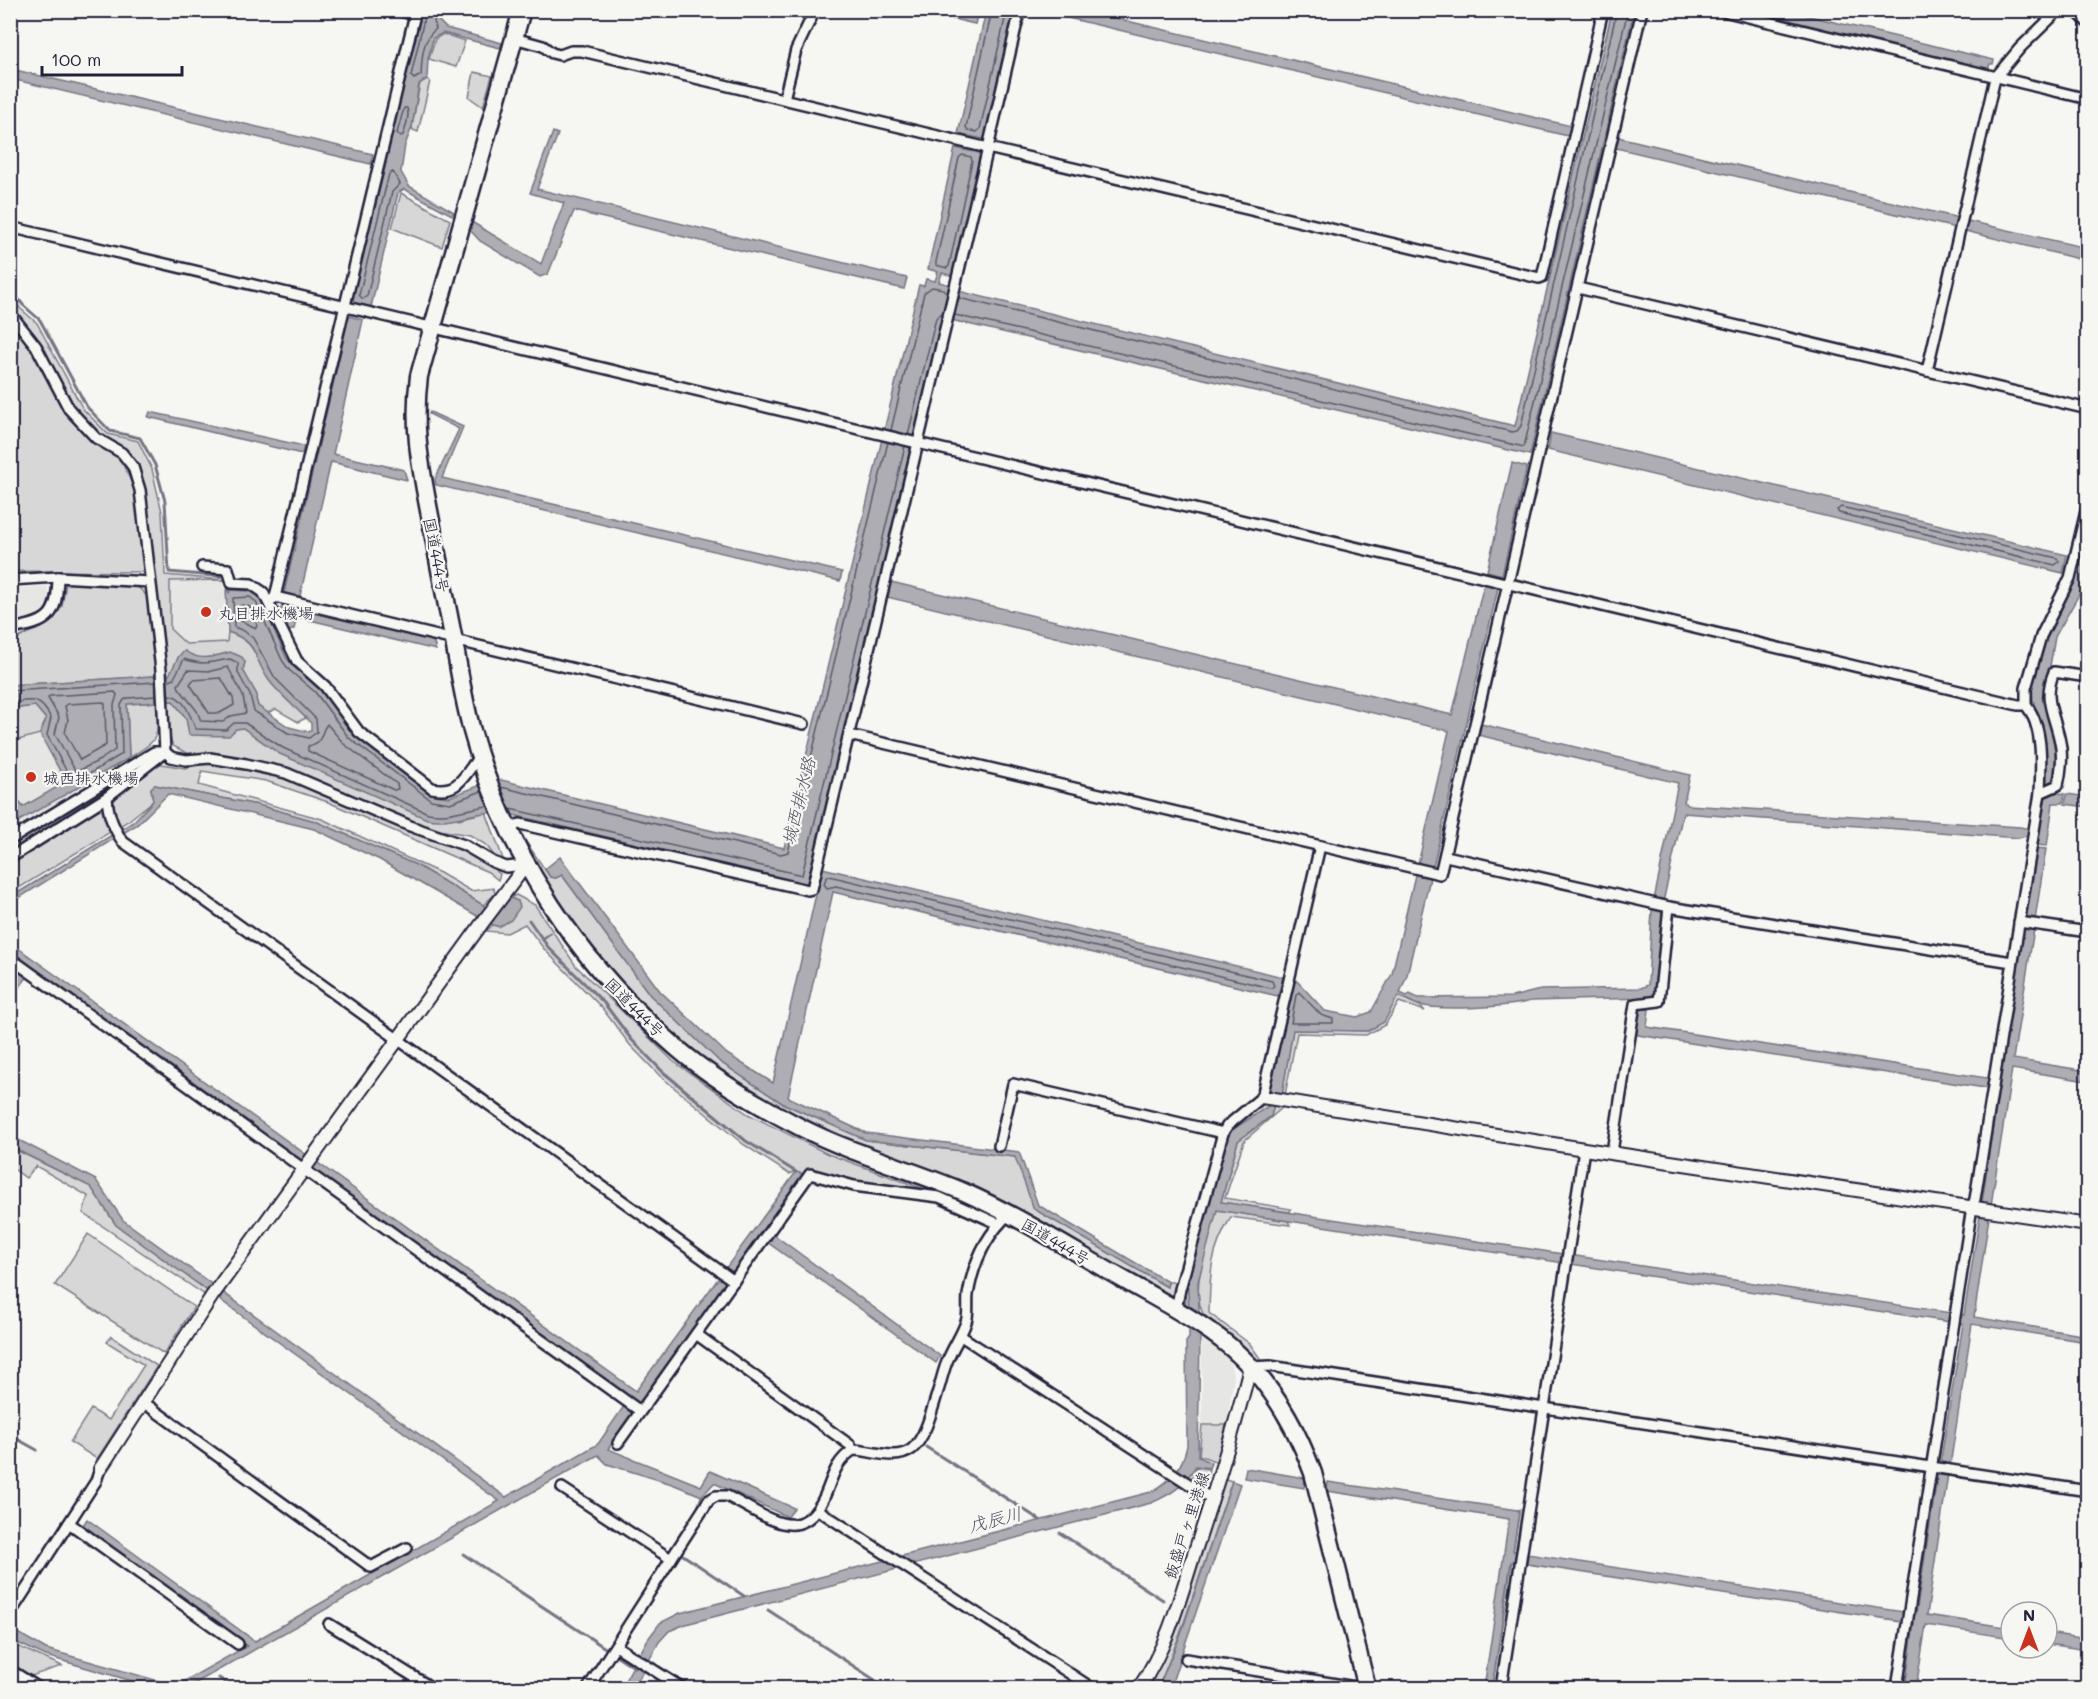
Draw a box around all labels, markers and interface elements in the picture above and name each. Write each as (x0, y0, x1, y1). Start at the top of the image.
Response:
scale bar (42, 39, 182, 77)
text: 100 m (51, 47, 101, 71)
street label: 国道444号 (419, 516, 455, 594)
place label: 丸目排水機場 (218, 602, 314, 623)
marker: 丸目排水機場 (199, 605, 213, 619)
water label: 城西排水路 (775, 753, 821, 848)
place label: 城西排水機場 (43, 767, 139, 788)
marker: 城西排水機場 (24, 770, 38, 784)
street label: 国道444号 (601, 973, 669, 1041)
street label: 国道444号 (1018, 1213, 1094, 1269)
street label: 飯盛戸ヶ里港線 (1159, 1468, 1213, 1582)
water label: 戊辰川 (966, 1501, 1024, 1537)
north arrow (1999, 1600, 2059, 1660)
text: N (2023, 1604, 2035, 1625)

